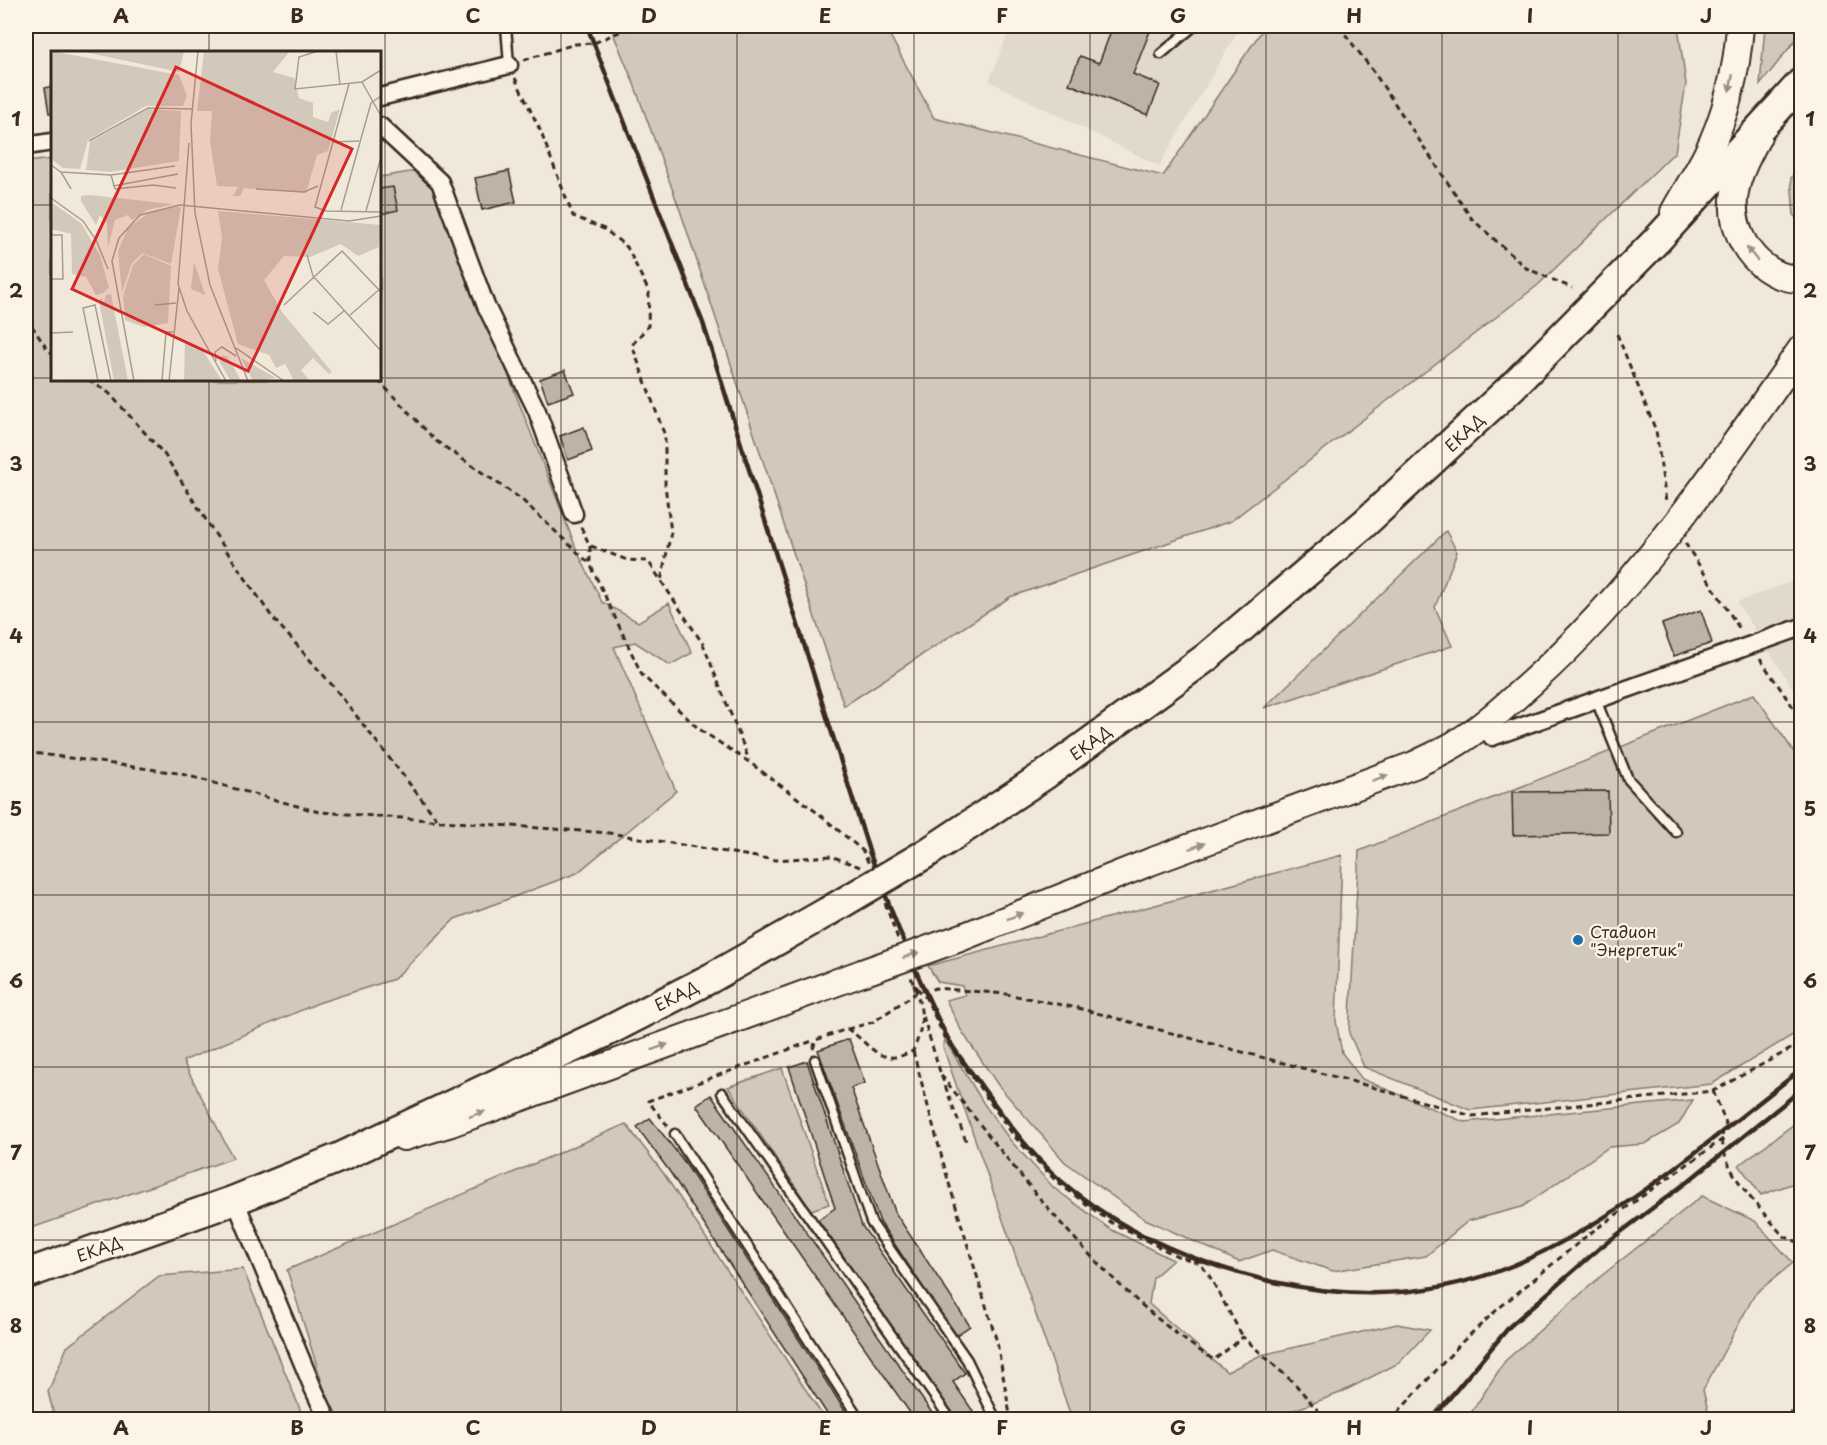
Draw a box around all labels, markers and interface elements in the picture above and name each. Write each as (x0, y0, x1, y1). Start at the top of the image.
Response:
text: A (113, 0, 129, 30)
text: B (290, 0, 304, 30)
text: C (465, 0, 481, 30)
text: D (641, 0, 657, 30)
text: E (819, 0, 831, 30)
text: F (996, 0, 1008, 30)
text: G (1170, 0, 1186, 30)
text: H (1346, 0, 1362, 30)
text: I (1527, 0, 1533, 30)
text: J (1700, 0, 1712, 30)
inset map (51, 51, 381, 381)
one-way arrow (1726, 74, 1735, 93)
text: 1 (11, 103, 21, 133)
text: 1 (1805, 103, 1815, 133)
one-way arrow (1746, 246, 1759, 262)
text: 2 (9, 275, 23, 305)
text: 2 (1803, 275, 1817, 305)
street label: ЕКАД (1439, 407, 1490, 457)
text: 3 (9, 448, 23, 478)
text: 3 (1803, 448, 1817, 478)
text: 4 (9, 620, 23, 650)
text: 4 (1803, 620, 1817, 650)
street label: ЕКАД (1064, 718, 1116, 765)
one-way arrow (1371, 773, 1389, 783)
text: 5 (10, 793, 22, 823)
text: 5 (1804, 793, 1816, 823)
one-way arrow (1188, 840, 1206, 850)
one-way arrow (1006, 911, 1024, 921)
place label: Стадион "Энергетик" (1590, 919, 1683, 961)
marker: Стадион "Энергетик" (1571, 933, 1585, 947)
one-way arrow (902, 950, 920, 960)
text: 6 (9, 965, 23, 995)
text: 6 (1803, 965, 1817, 995)
street label: ЕКАД (650, 974, 703, 1016)
one-way arrow (651, 1041, 669, 1051)
one-way arrow (468, 1108, 486, 1118)
text: 7 (10, 1137, 22, 1167)
text: 7 (1804, 1137, 1816, 1167)
street label: ЕКАД (73, 1229, 125, 1267)
text: 8 (10, 1310, 22, 1340)
text: 8 (1804, 1310, 1816, 1340)
text: A (113, 1412, 129, 1442)
text: B (290, 1412, 304, 1442)
text: C (465, 1412, 481, 1442)
text: D (641, 1412, 657, 1442)
text: E (819, 1412, 831, 1442)
text: F (996, 1412, 1008, 1442)
text: G (1170, 1412, 1186, 1442)
text: H (1346, 1412, 1362, 1442)
text: I (1527, 1412, 1533, 1442)
text: J (1700, 1412, 1712, 1442)

